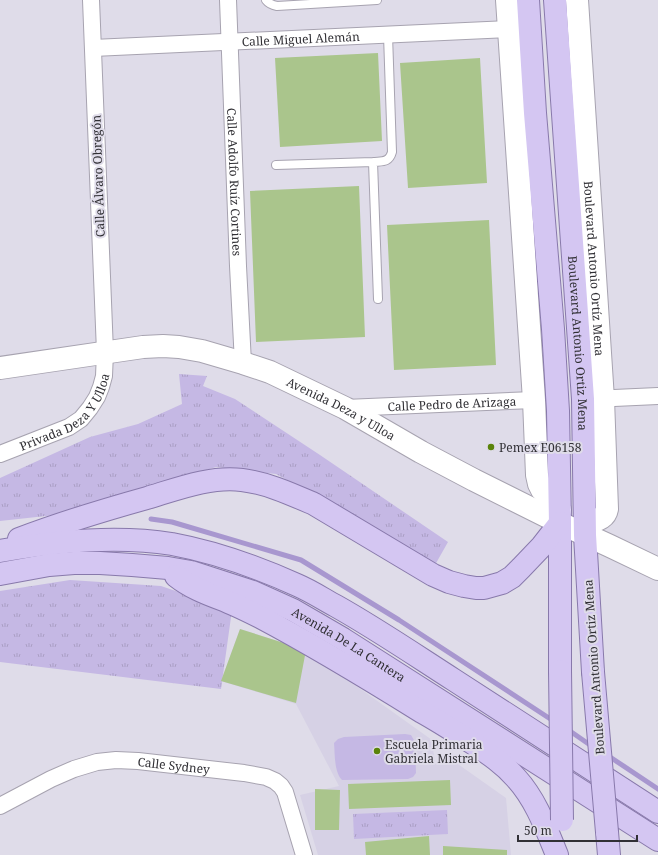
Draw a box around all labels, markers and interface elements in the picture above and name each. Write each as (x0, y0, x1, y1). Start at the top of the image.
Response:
street label: Calle Miguel Alemán (241, 27, 360, 50)
street label: Calle Adolfo Ruíz Cortines (224, 108, 246, 256)
street label: Calle Álvaro Obregón (87, 114, 109, 237)
street label: Boulevard Antonio Ortíz Mena (580, 180, 609, 357)
street label: Boulevard Antonio Ortiz Mena (564, 255, 592, 431)
street label: Privada Deza Y Ulloa (17, 371, 113, 454)
street label: Avenida Deza y Ulloa (284, 373, 399, 444)
street label: Calle Pedro de Arizaga (387, 392, 517, 415)
place label: Pemex E06158 (499, 439, 582, 456)
marker: Pemex E06158 (486, 442, 496, 452)
street label: Boulevard Antonio Ortiz Mena (579, 579, 609, 755)
street label: Avenida De La Cantera (289, 603, 409, 686)
place label: Escuela Primaria Gabriela Mistral (385, 736, 483, 767)
marker: Escuela Primaria Gabriela Mistral (372, 746, 382, 756)
street label: Calle Sydney (137, 753, 211, 778)
scale bar (518, 817, 637, 843)
text: 50 m (524, 822, 552, 839)

